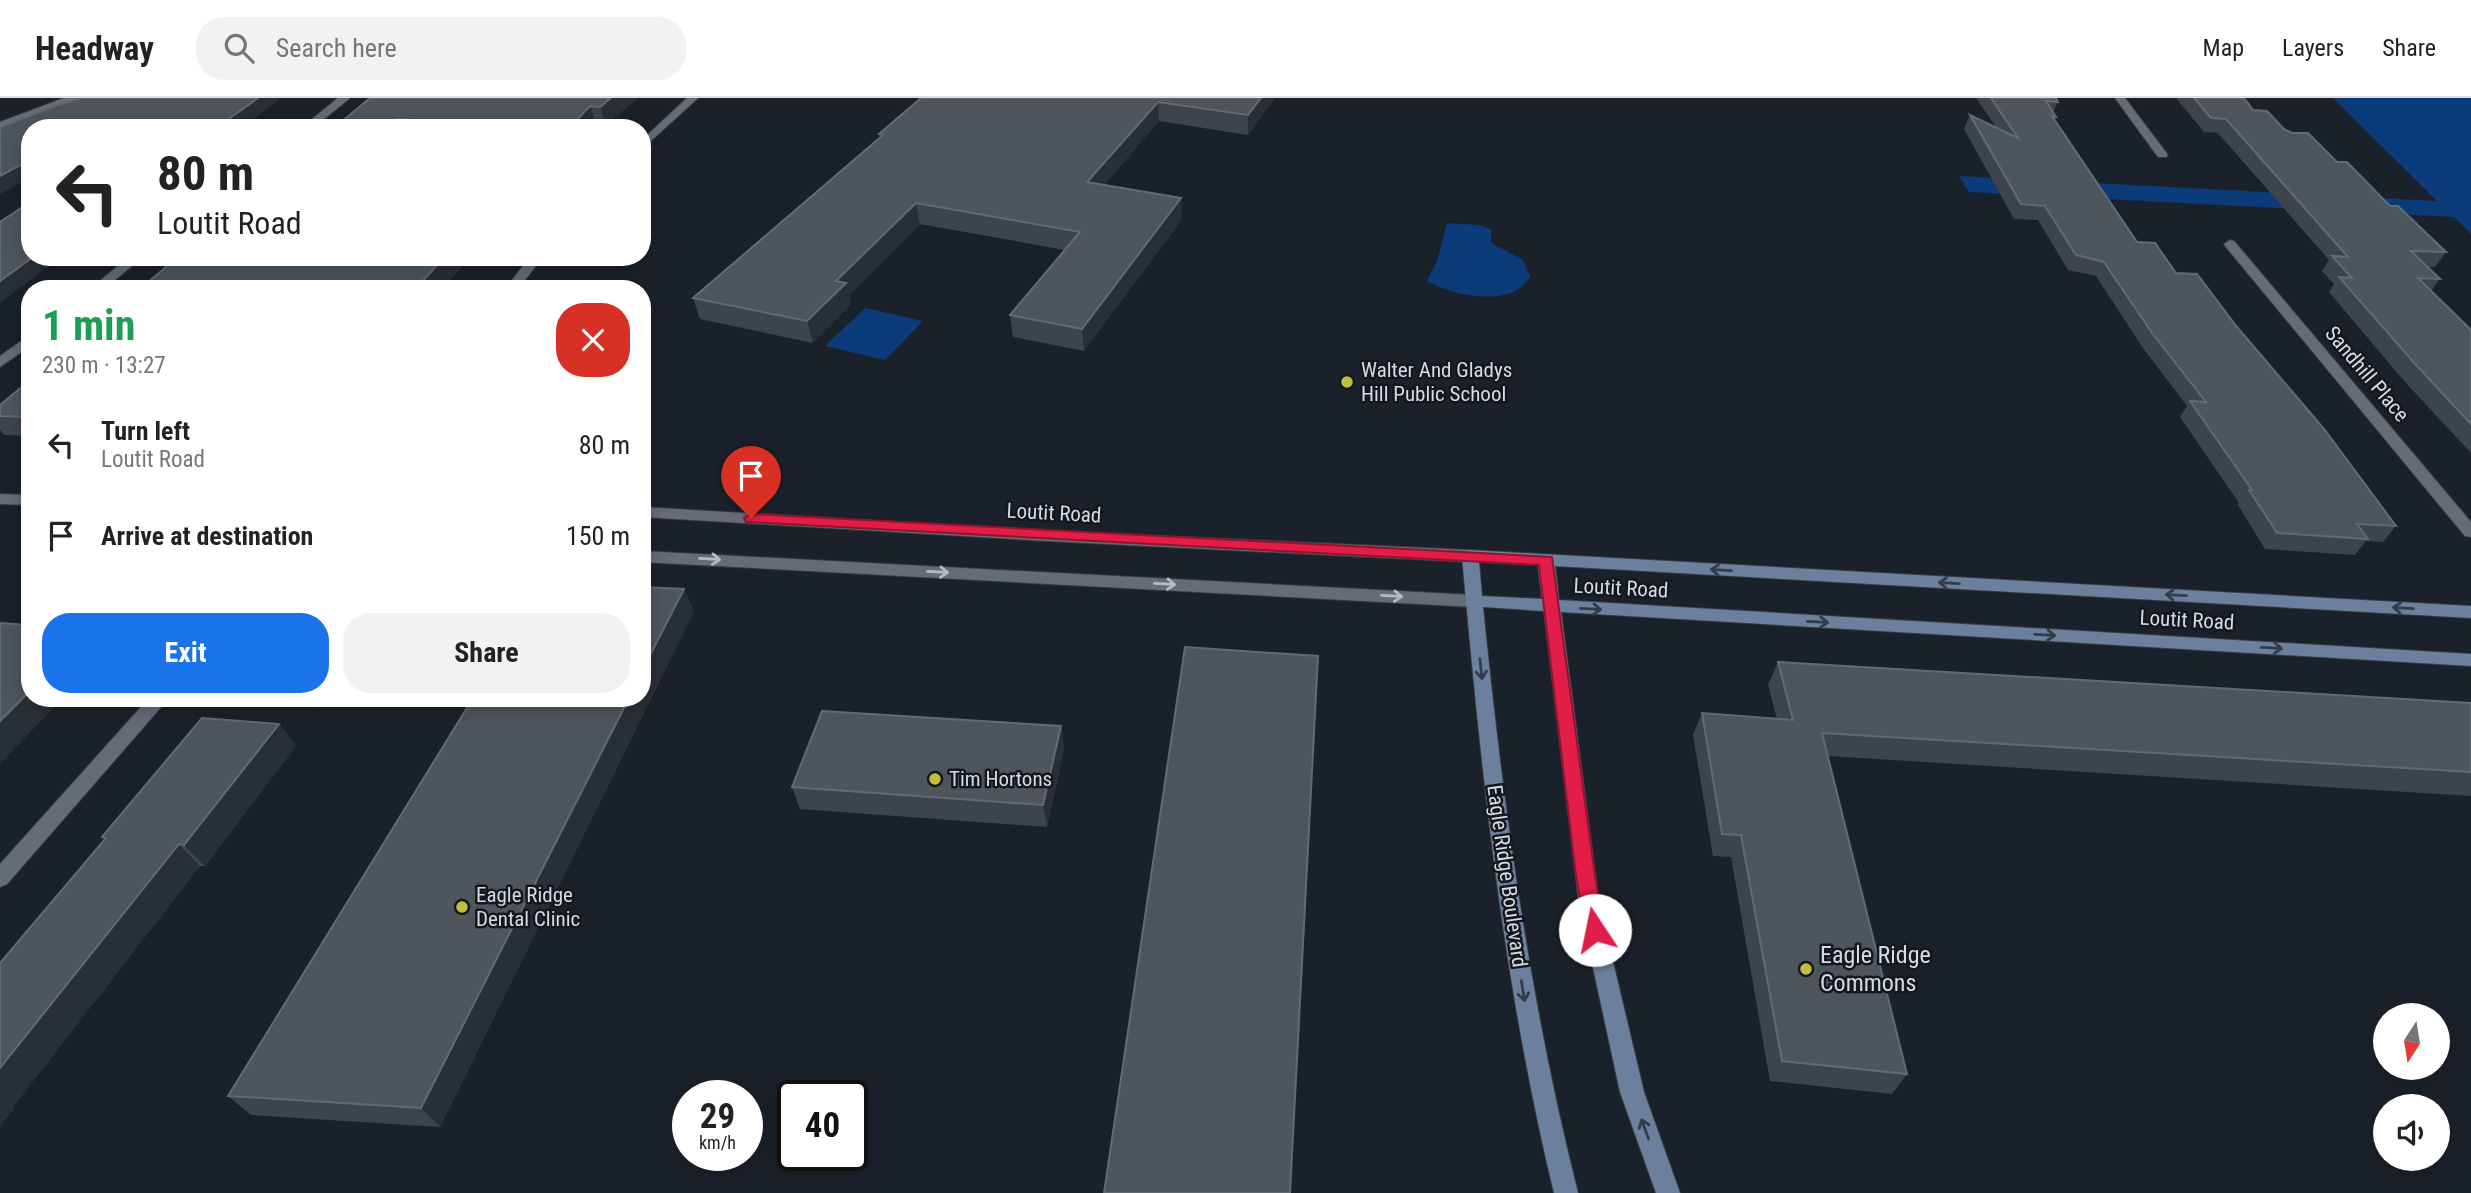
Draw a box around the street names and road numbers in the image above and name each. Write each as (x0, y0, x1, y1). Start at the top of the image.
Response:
street label: Sandhill Place (2320, 321, 2414, 427)
street label: Loutit Road (1006, 499, 1102, 527)
street label: Loutit Road (1573, 574, 1669, 602)
street label: Loutit Road (2139, 606, 2235, 634)
street label: Eagle Ridge Boulevard (1482, 783, 1532, 969)

